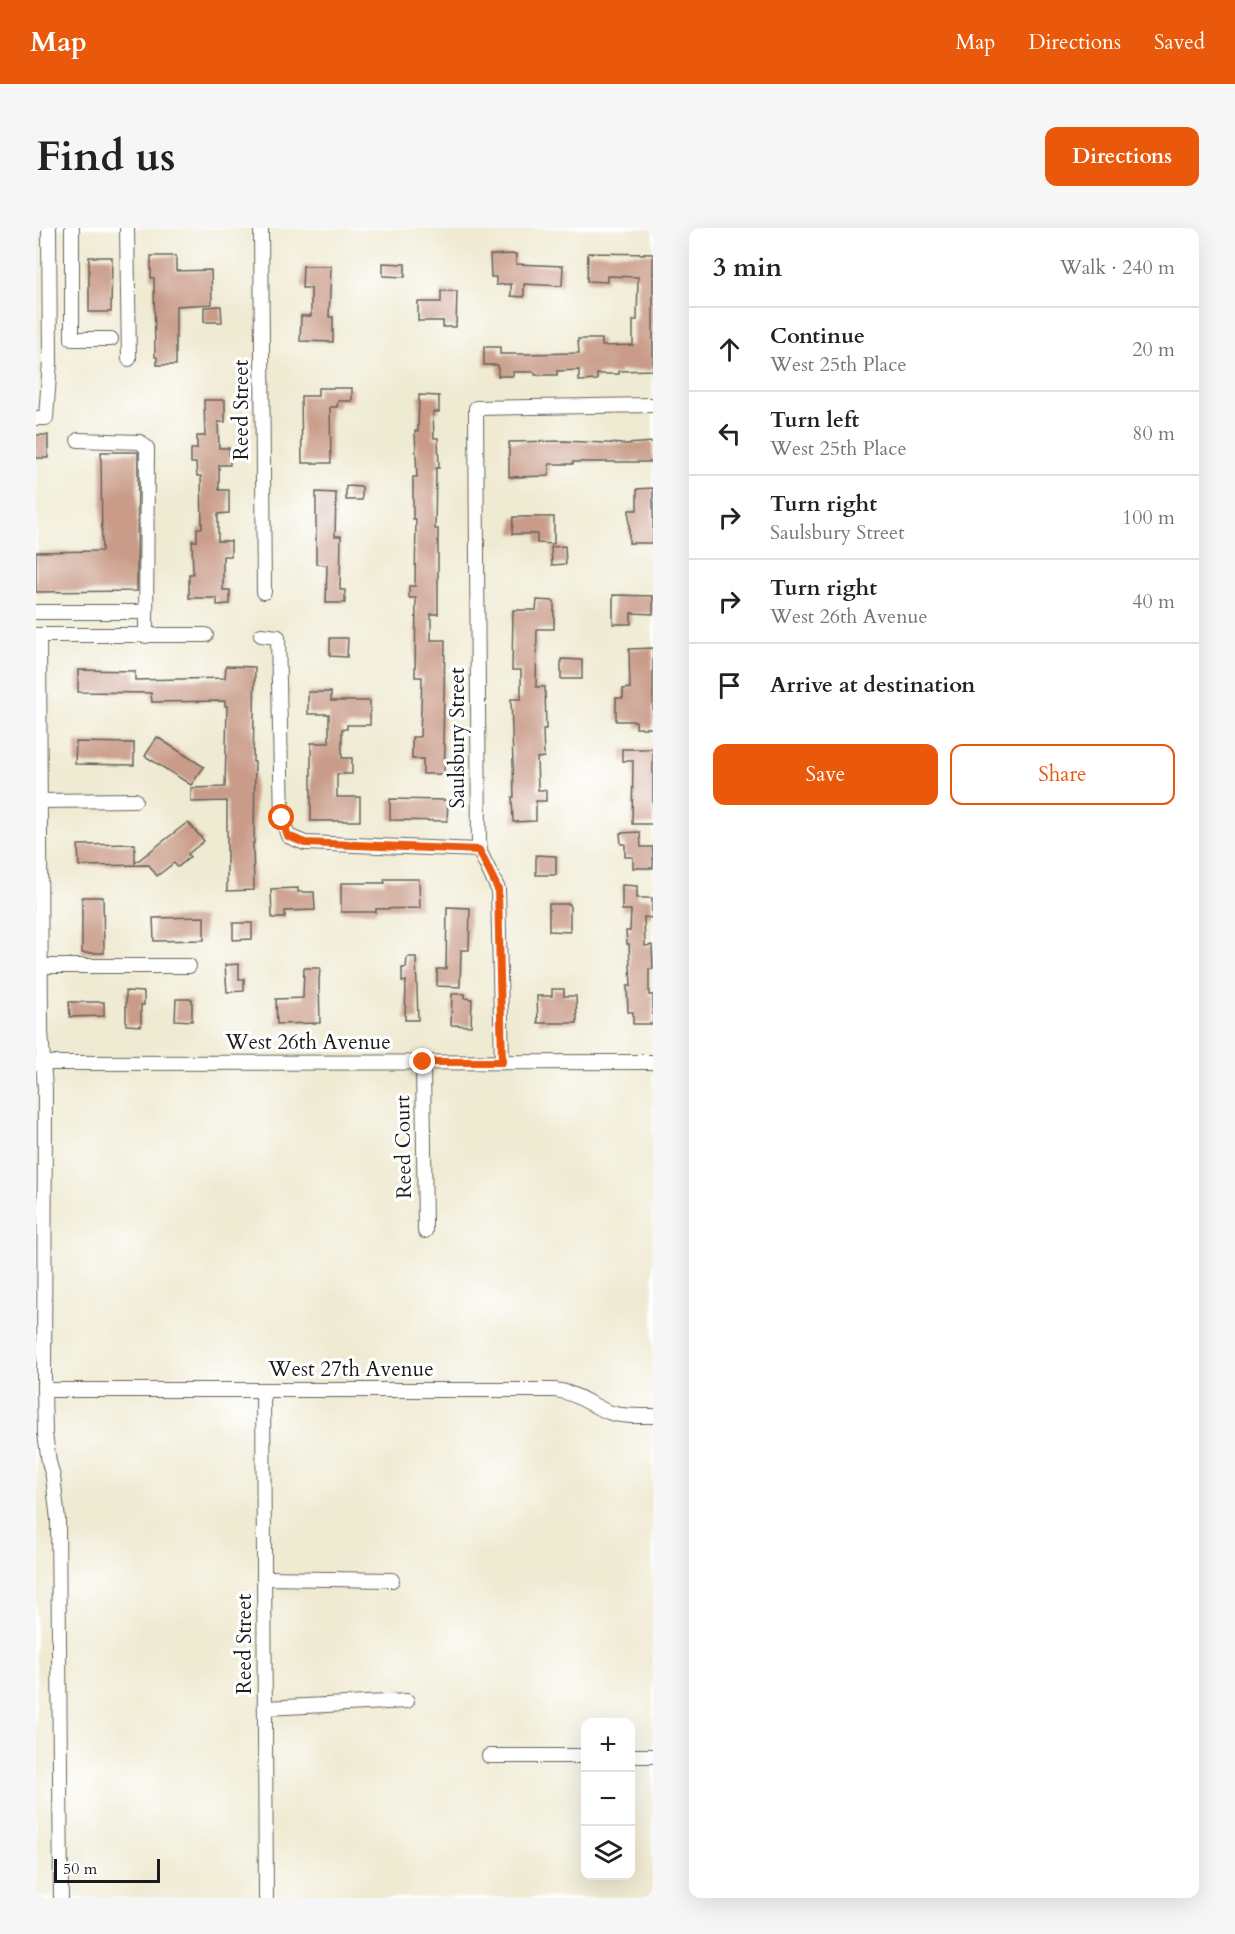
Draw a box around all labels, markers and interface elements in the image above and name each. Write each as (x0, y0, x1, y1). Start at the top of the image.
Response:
text: Map (30, 23, 87, 61)
text: Map (955, 28, 995, 57)
text: Directions (1028, 28, 1121, 57)
text: Saved (1154, 28, 1205, 57)
button: Directions (1045, 127, 1199, 186)
text: Find us (36, 128, 176, 185)
text: 3 min (713, 250, 782, 285)
text: Walk · 240 m (1060, 254, 1175, 281)
text: Continue (770, 321, 865, 351)
icon: ahead (713, 333, 746, 366)
text: 20 m (1132, 336, 1175, 363)
text: West 25th Place (770, 351, 906, 378)
street label: Reed Street (227, 359, 256, 460)
text: Turn left (770, 405, 859, 435)
icon: left (713, 417, 746, 450)
text: 80 m (1132, 420, 1175, 447)
text: West 25th Place (770, 435, 906, 462)
text: Turn right (770, 489, 877, 519)
icon: right (713, 501, 746, 534)
text: 100 m (1122, 504, 1175, 531)
text: Saulsbury Street (770, 519, 904, 546)
text: Turn right (770, 573, 877, 603)
icon: right (713, 585, 746, 618)
text: 40 m (1132, 588, 1175, 615)
text: West 26th Avenue (770, 603, 928, 630)
street label: Saulsbury Street (443, 667, 472, 809)
icon: arrive (713, 669, 746, 702)
text: Arrive at destination (770, 670, 975, 700)
button: Save (713, 744, 938, 805)
button: Share (950, 744, 1175, 805)
route start (268, 804, 294, 830)
street label: West 26th Avenue (224, 1028, 391, 1057)
route end (409, 1048, 435, 1074)
street label: Reed Court (388, 1095, 419, 1199)
street label: West 27th Avenue (267, 1355, 434, 1384)
street label: Reed Street (230, 1593, 259, 1694)
map controls (581, 1718, 635, 1880)
button: + (581, 1718, 635, 1772)
button: − (581, 1772, 635, 1826)
button: layers (581, 1826, 635, 1880)
scale bar (54, 1856, 160, 1884)
text: 50 m (63, 1858, 97, 1880)

